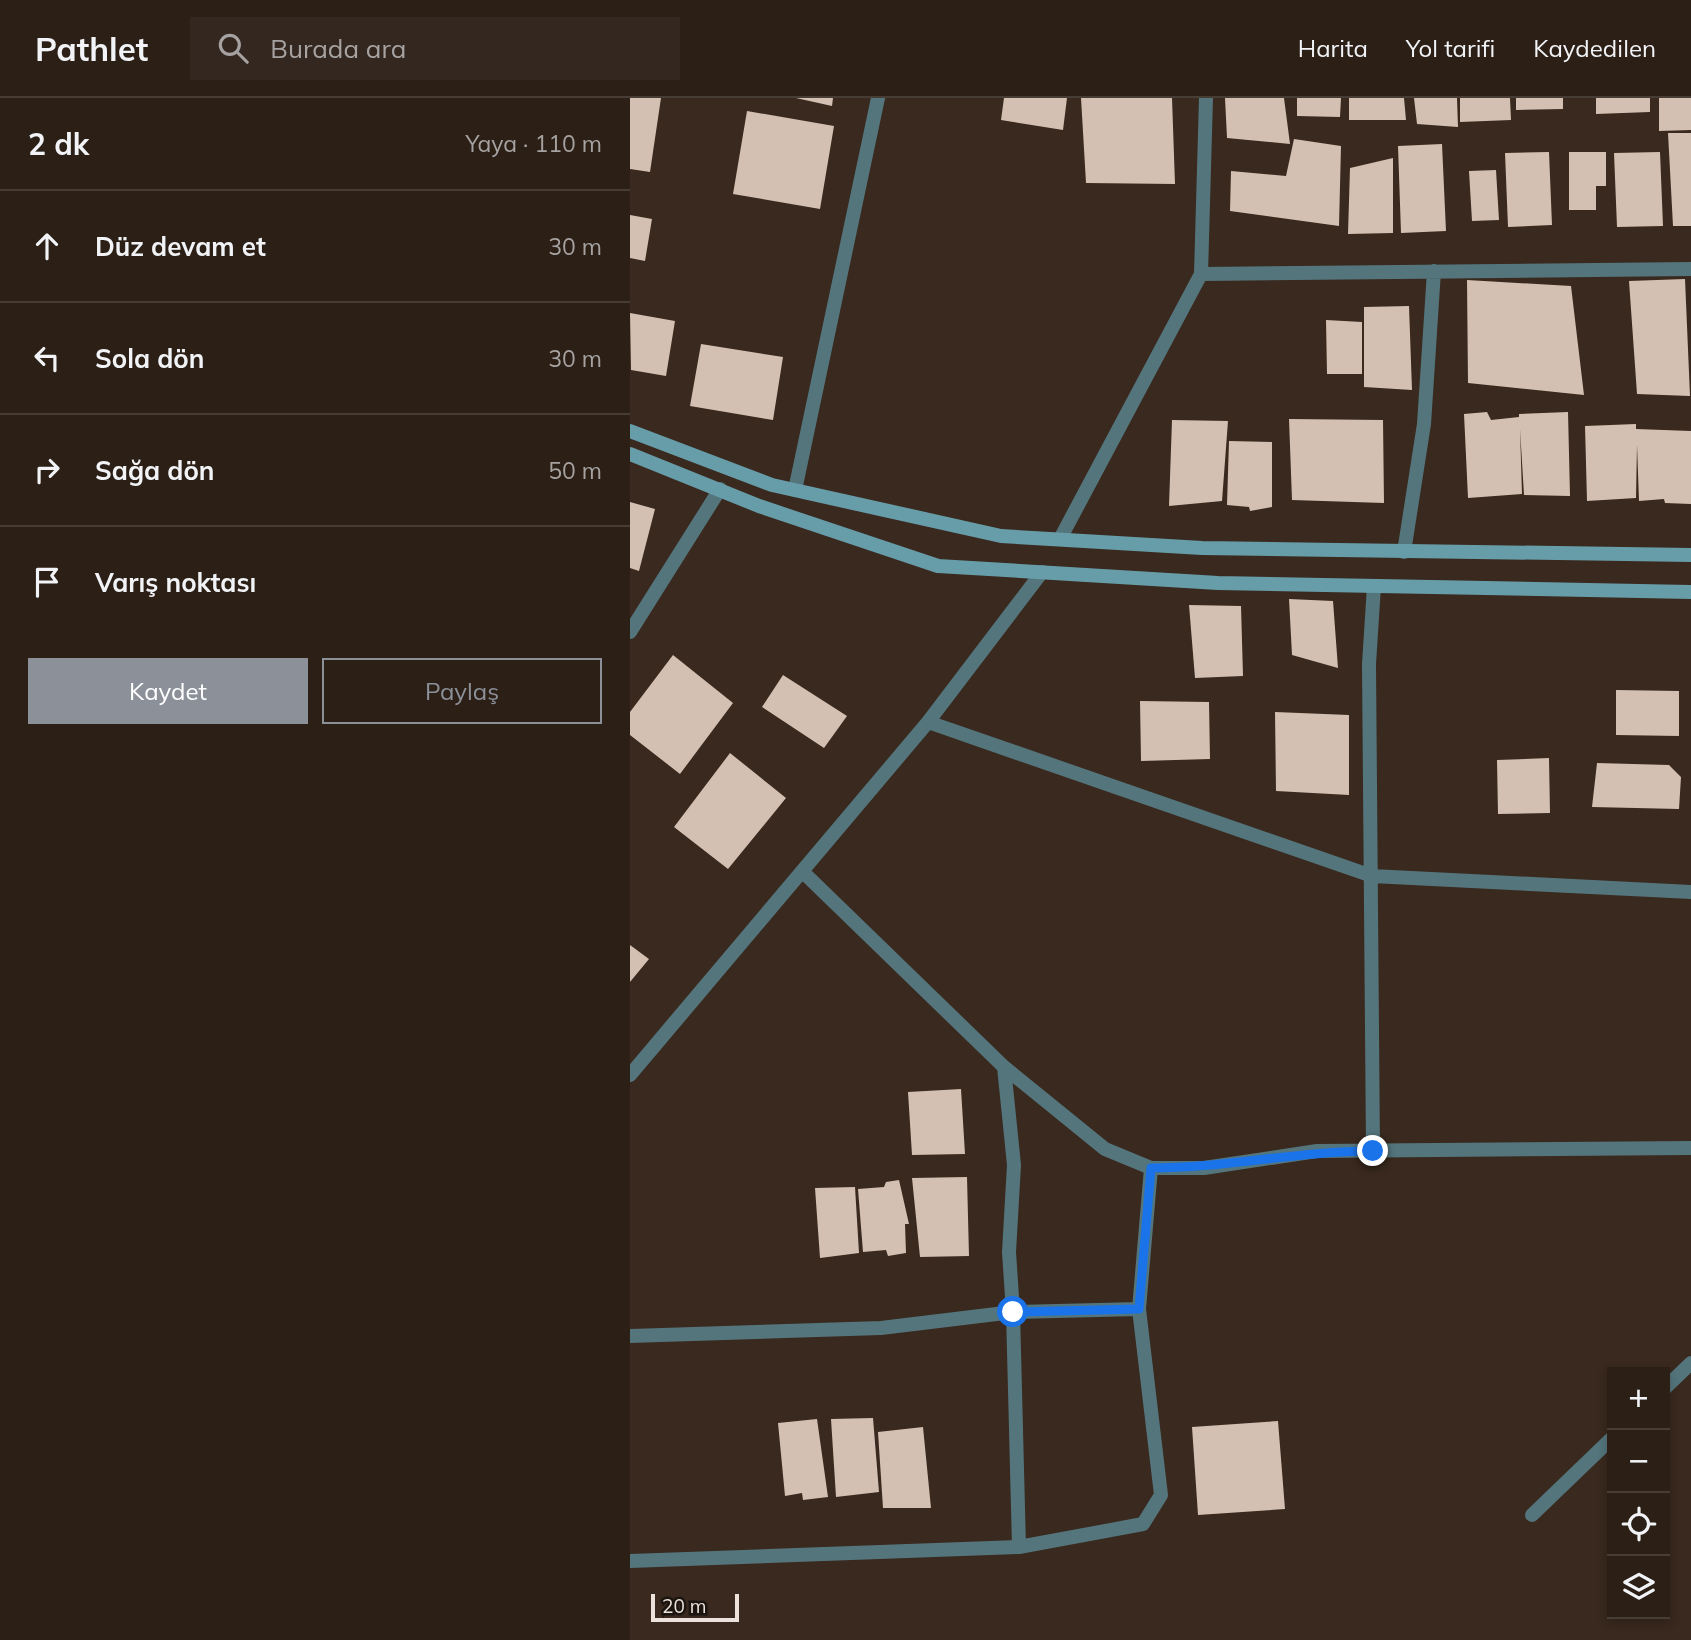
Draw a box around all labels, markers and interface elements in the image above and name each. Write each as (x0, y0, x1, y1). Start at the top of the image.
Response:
search box (190, 17, 680, 80)
text: Pathlet (35, 28, 148, 69)
icon: search (214, 29, 252, 67)
text: Burada ara (270, 32, 406, 65)
text: Harita (1298, 33, 1368, 63)
text: Yol tarifi (1406, 33, 1495, 63)
text: Kaydedilen (1533, 33, 1656, 63)
text: 2 dk (28, 125, 89, 163)
text: Yaya · 110 m (465, 129, 602, 158)
icon: ahead (28, 227, 66, 265)
text: Düz devam et (95, 230, 266, 263)
text: 30 m (548, 232, 602, 261)
icon: left (28, 339, 66, 377)
text: Sola dön (95, 342, 204, 375)
text: 30 m (548, 344, 602, 373)
icon: right (28, 451, 66, 489)
text: Sağa dön (95, 454, 215, 487)
text: 50 m (548, 456, 602, 485)
icon: arrive (28, 563, 66, 601)
text: Varış noktası (95, 566, 256, 599)
button: Kaydet (28, 658, 308, 724)
button: Paylaş (322, 658, 602, 724)
route end (1357, 1135, 1388, 1166)
route start (997, 1296, 1028, 1327)
map controls (1607, 1367, 1670, 1619)
button: + (1607, 1367, 1670, 1430)
button: − (1607, 1430, 1670, 1493)
button: locate (1607, 1493, 1670, 1556)
button: layers (1607, 1556, 1670, 1619)
scale bar (651, 1591, 738, 1623)
text: 20 m (662, 1594, 706, 1618)

